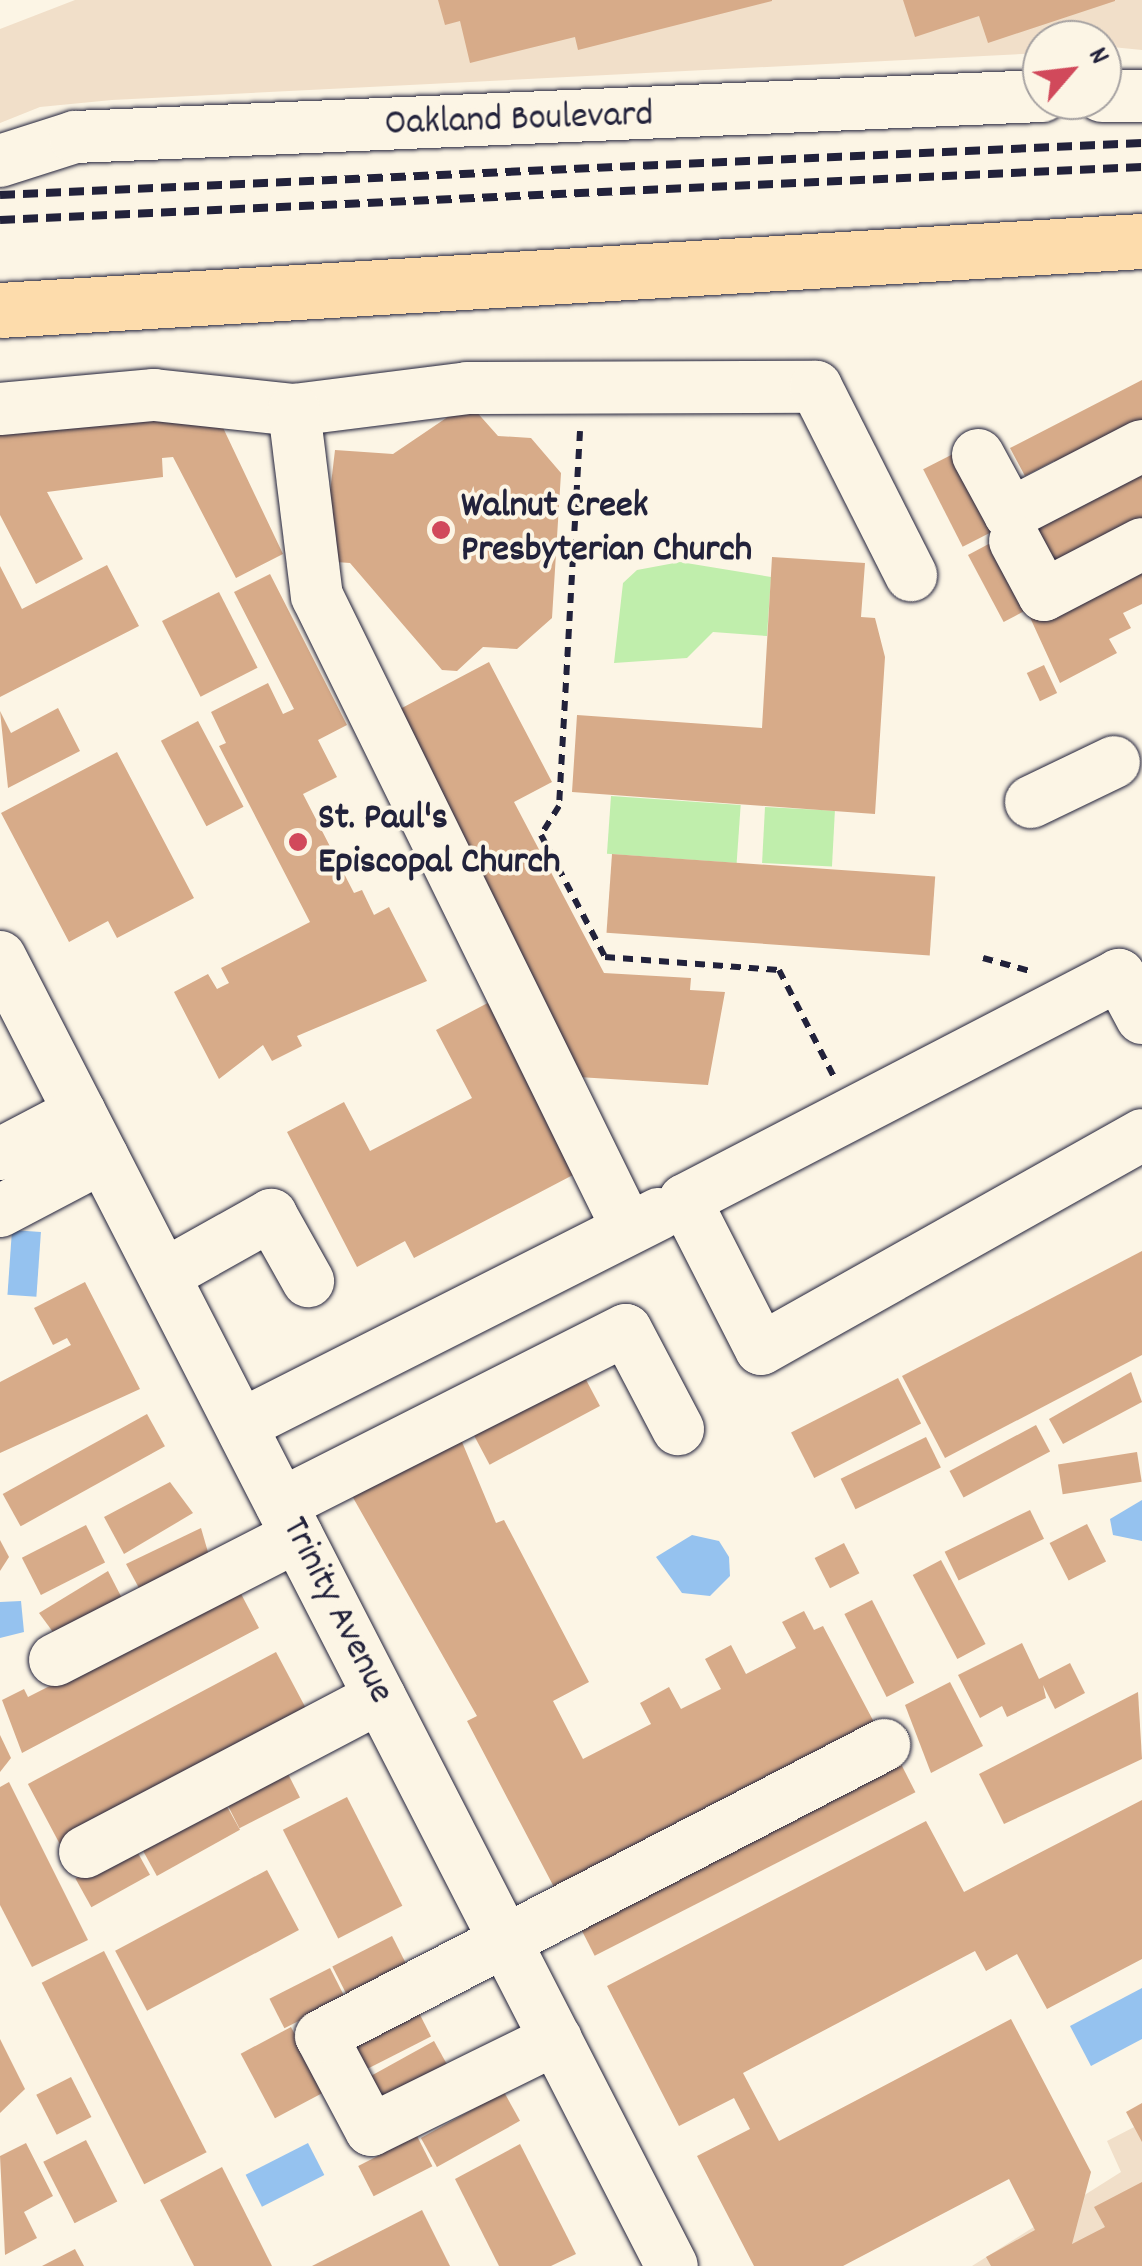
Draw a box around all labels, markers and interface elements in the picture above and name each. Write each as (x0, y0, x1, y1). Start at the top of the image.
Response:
north arrow (1022, 20, 1122, 120)
text: N (1076, 41, 1118, 72)
street label: Oakland Boulevard (384, 94, 654, 148)
place label: Walnut Creek Presbyterian Church (461, 485, 752, 574)
marker: Walnut Creek Presbyterian Church (430, 519, 452, 541)
place label: St. Paul's Episcopal Church (318, 797, 560, 886)
marker: St. Paul's Episcopal Church (287, 831, 309, 853)
street label: Trinity Avenue (270, 1510, 402, 1712)

